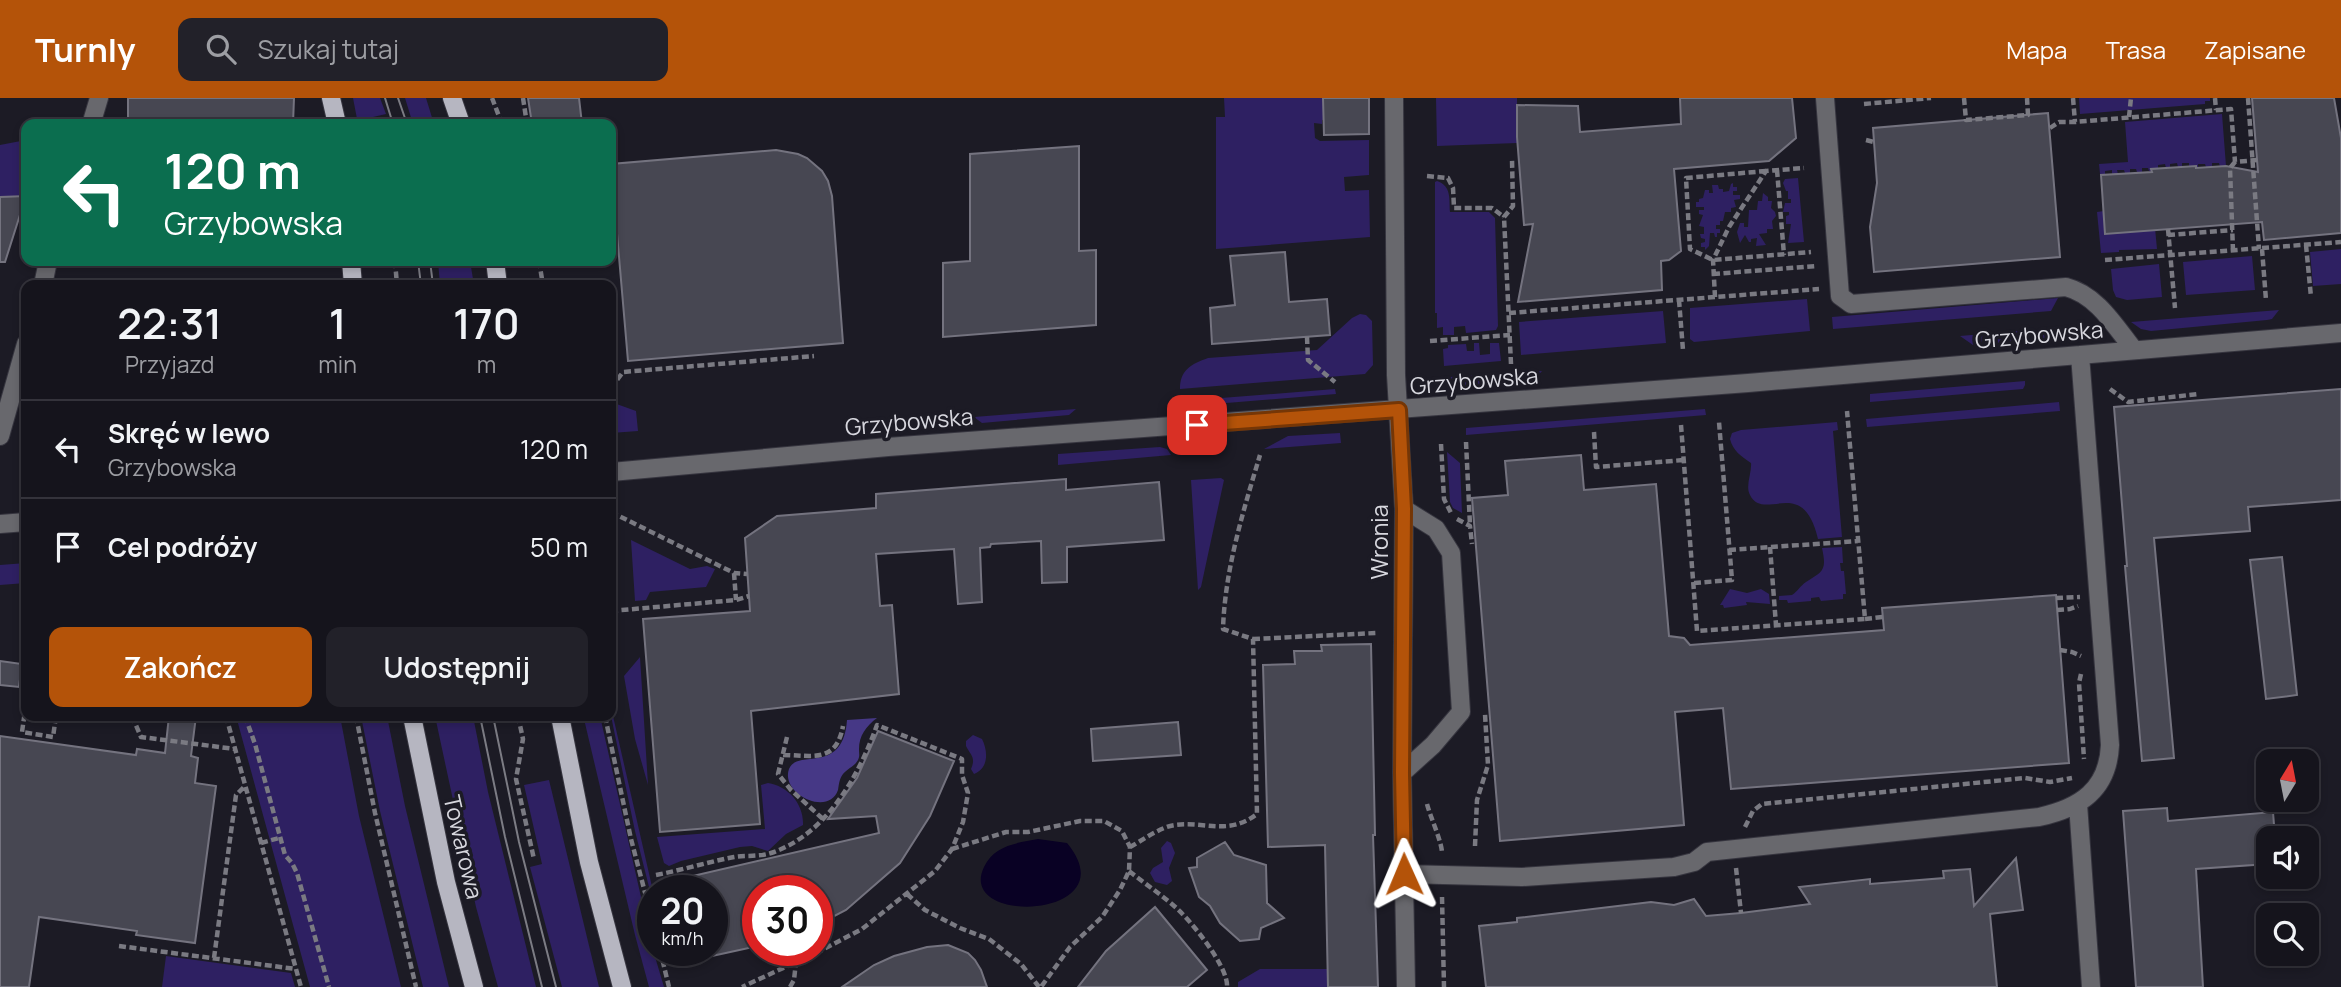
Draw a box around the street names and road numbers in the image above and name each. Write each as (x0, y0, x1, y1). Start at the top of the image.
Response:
street label: Grzybowska (1974, 312, 2104, 356)
street label: Grzybowska (1409, 358, 1539, 402)
street label: Grzybowska (844, 399, 974, 443)
street label: Wronia (1363, 505, 1395, 580)
street label: Towarowa (437, 792, 491, 902)

